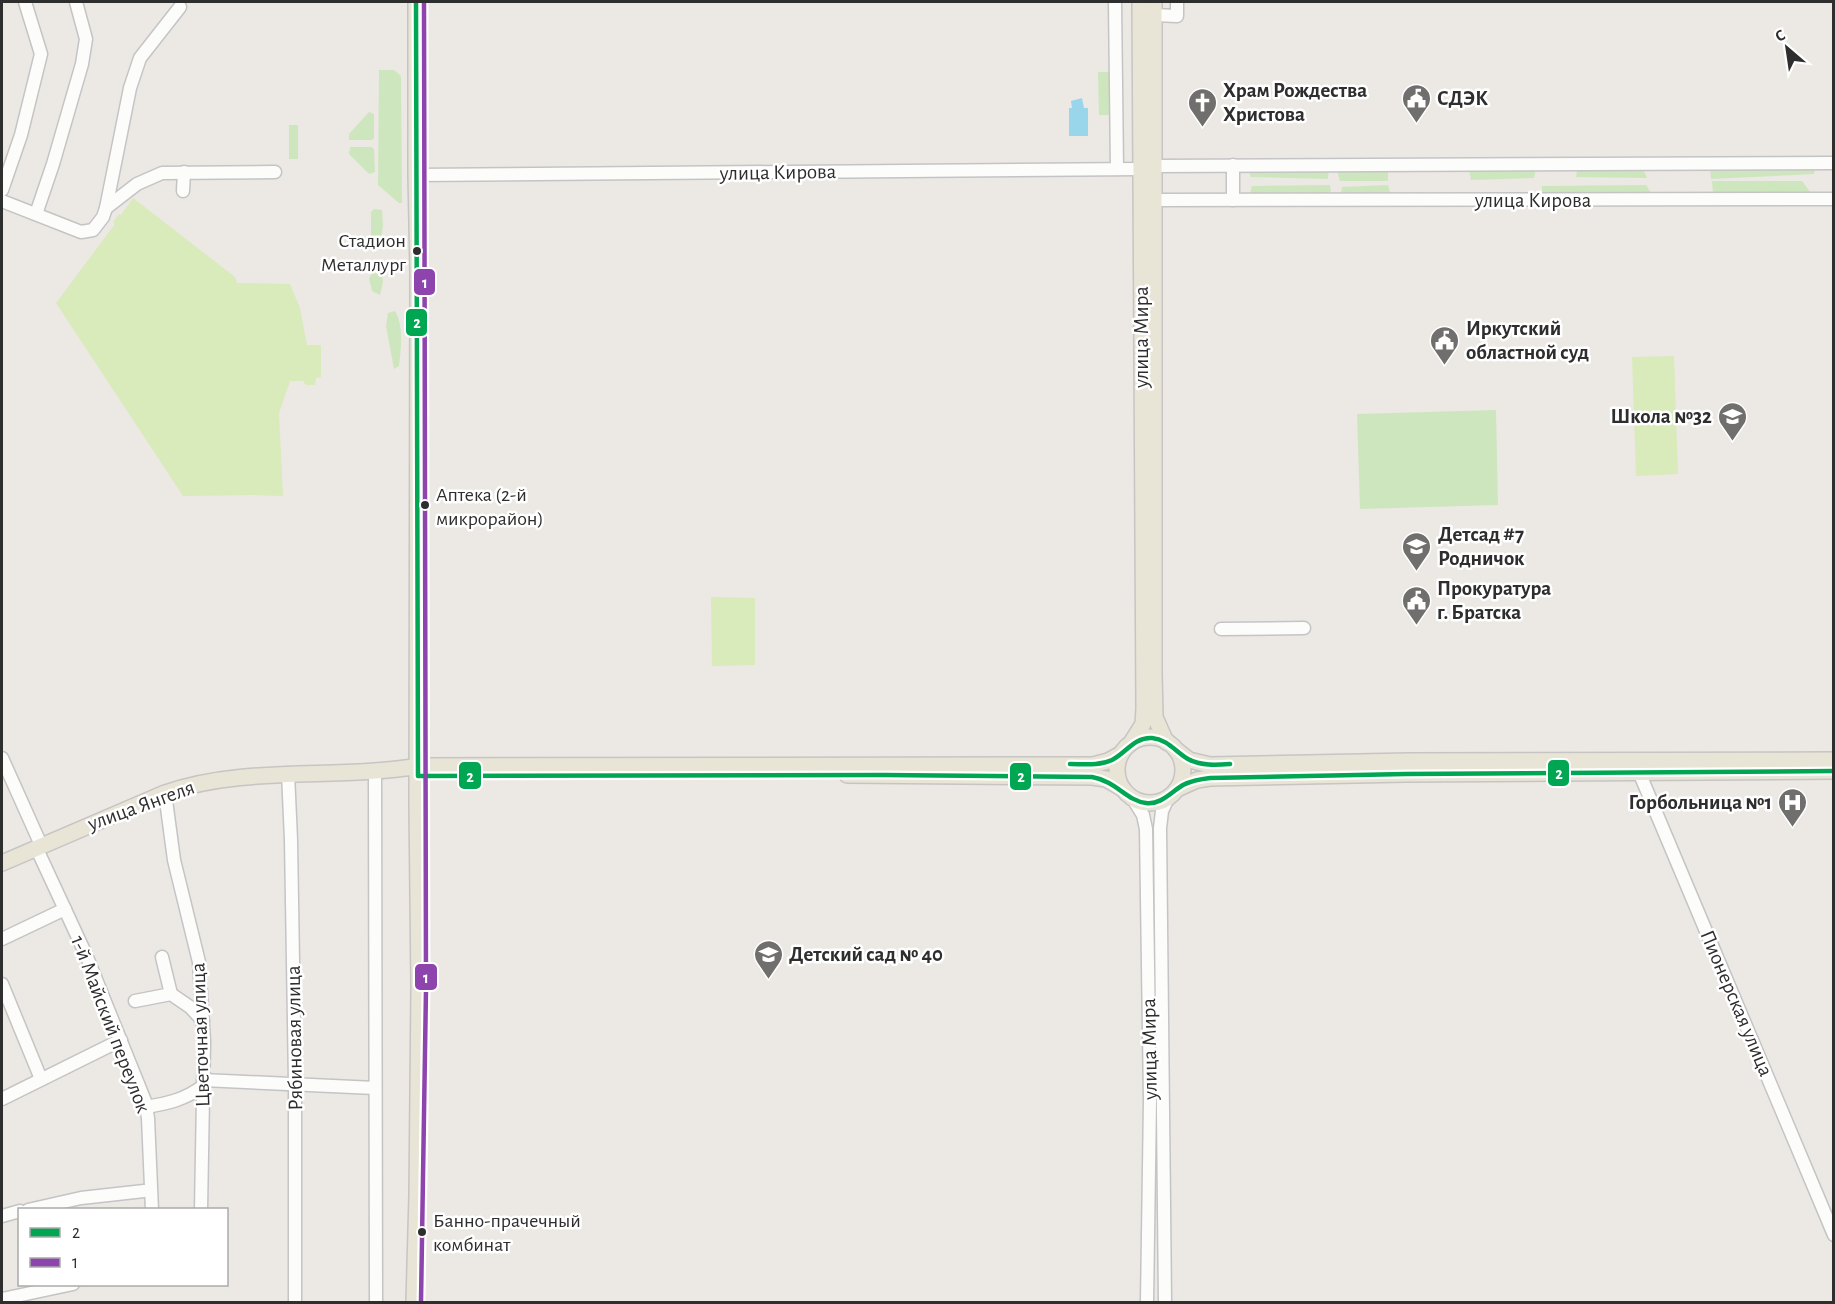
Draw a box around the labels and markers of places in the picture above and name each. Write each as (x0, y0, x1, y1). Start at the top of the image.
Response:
place label: Храм Рождества Христова (1223, 80, 1367, 125)
public building icon: СДЭК (1400, 82, 1432, 124)
church icon: Храм Рождества Христова (1186, 86, 1218, 128)
place label: СДЭК (1437, 88, 1488, 109)
place label: Стадион Металлург (321, 231, 406, 275)
marker: Стадион Металлург (411, 245, 423, 257)
place label: Иркутский областной суд (1466, 318, 1589, 363)
public building icon: Иркутский областной суд (1429, 324, 1461, 366)
school or university icon: Школа №32 (1717, 400, 1749, 442)
place label: Школа №32 (1610, 406, 1712, 427)
place label: Аптека (2-й микрорайон) (436, 485, 544, 529)
marker: Аптека (2-й микрорайон) (419, 499, 431, 511)
place label: Детсад #7 Родничок (1438, 524, 1525, 569)
school or university icon: Детсад #7 Родничок (1401, 530, 1433, 572)
place label: Прокуратура г. Братска (1437, 578, 1551, 623)
public building icon: Прокуратура г. Братска (1400, 584, 1432, 626)
hospital icon: Горбольница №1 (1777, 786, 1809, 828)
place label: Горбольница №1 (1628, 792, 1772, 813)
school or university icon: Детский сад № 40 (752, 938, 784, 980)
place label: Детский сад № 40 (789, 944, 943, 965)
place label: Банно-прачечный комбинат (433, 1211, 581, 1255)
marker: Банно-прачечный комбинат (416, 1226, 428, 1238)

